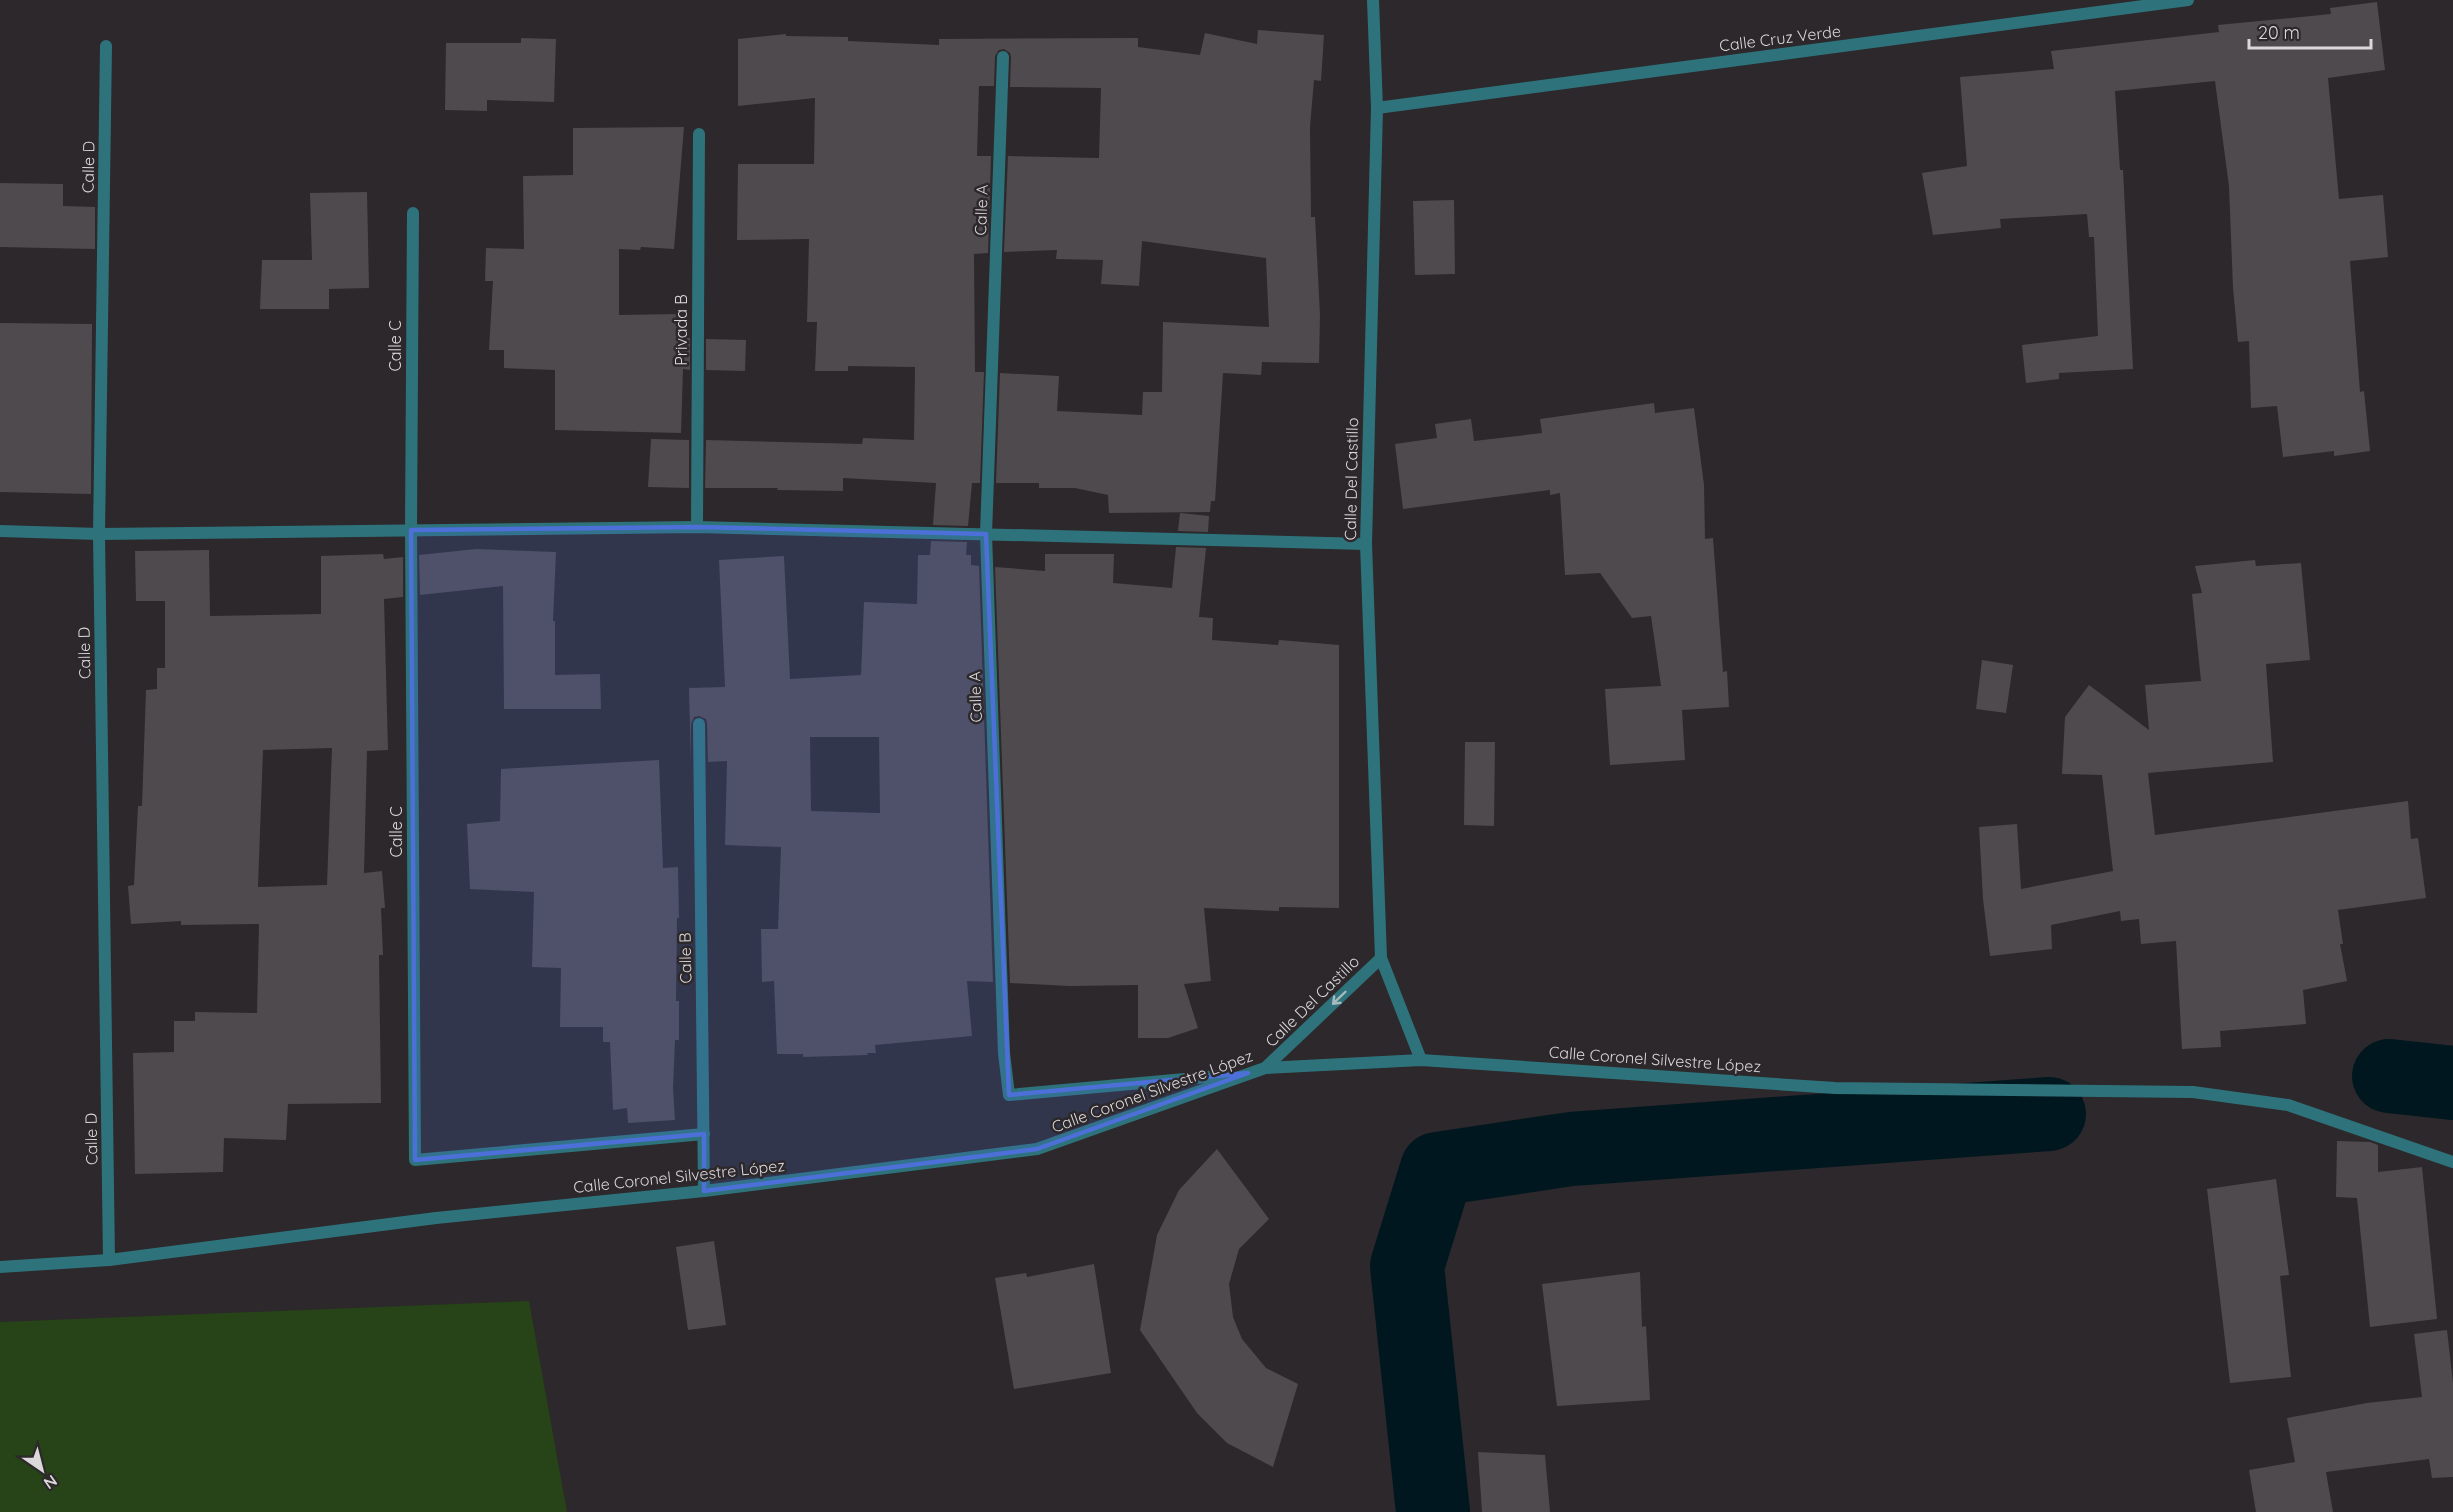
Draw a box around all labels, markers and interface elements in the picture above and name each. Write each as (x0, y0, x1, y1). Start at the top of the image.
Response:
scale bar (2249, 12, 2370, 50)
street label: Calle Cruz Verde (1718, 21, 1842, 55)
text: 20 m (2258, 21, 2300, 44)
street label: Calle D (78, 141, 98, 193)
street label: Calle A (970, 184, 992, 236)
street label: Privada B (671, 294, 691, 366)
street label: Calle C (385, 320, 405, 372)
street label: Calle Del Castillo (1340, 417, 1362, 541)
street label: Calle D (74, 627, 94, 679)
street label: Calle A (964, 671, 986, 723)
street label: Calle C (386, 806, 406, 858)
street label: Calle B (675, 932, 695, 984)
street label: Calle Del Castillo (1261, 951, 1363, 1051)
one-way arrow (1331, 991, 1346, 1005)
street label: Calle Coronel Silvestre López (1548, 1042, 1762, 1076)
street label: Calle Coronel Silvestre López (1049, 1045, 1255, 1137)
street label: Calle D (81, 1113, 101, 1165)
street label: Calle Coronel Silvestre López (572, 1155, 786, 1197)
north arrow (12, 1440, 72, 1500)
text: N (40, 1471, 61, 1494)

